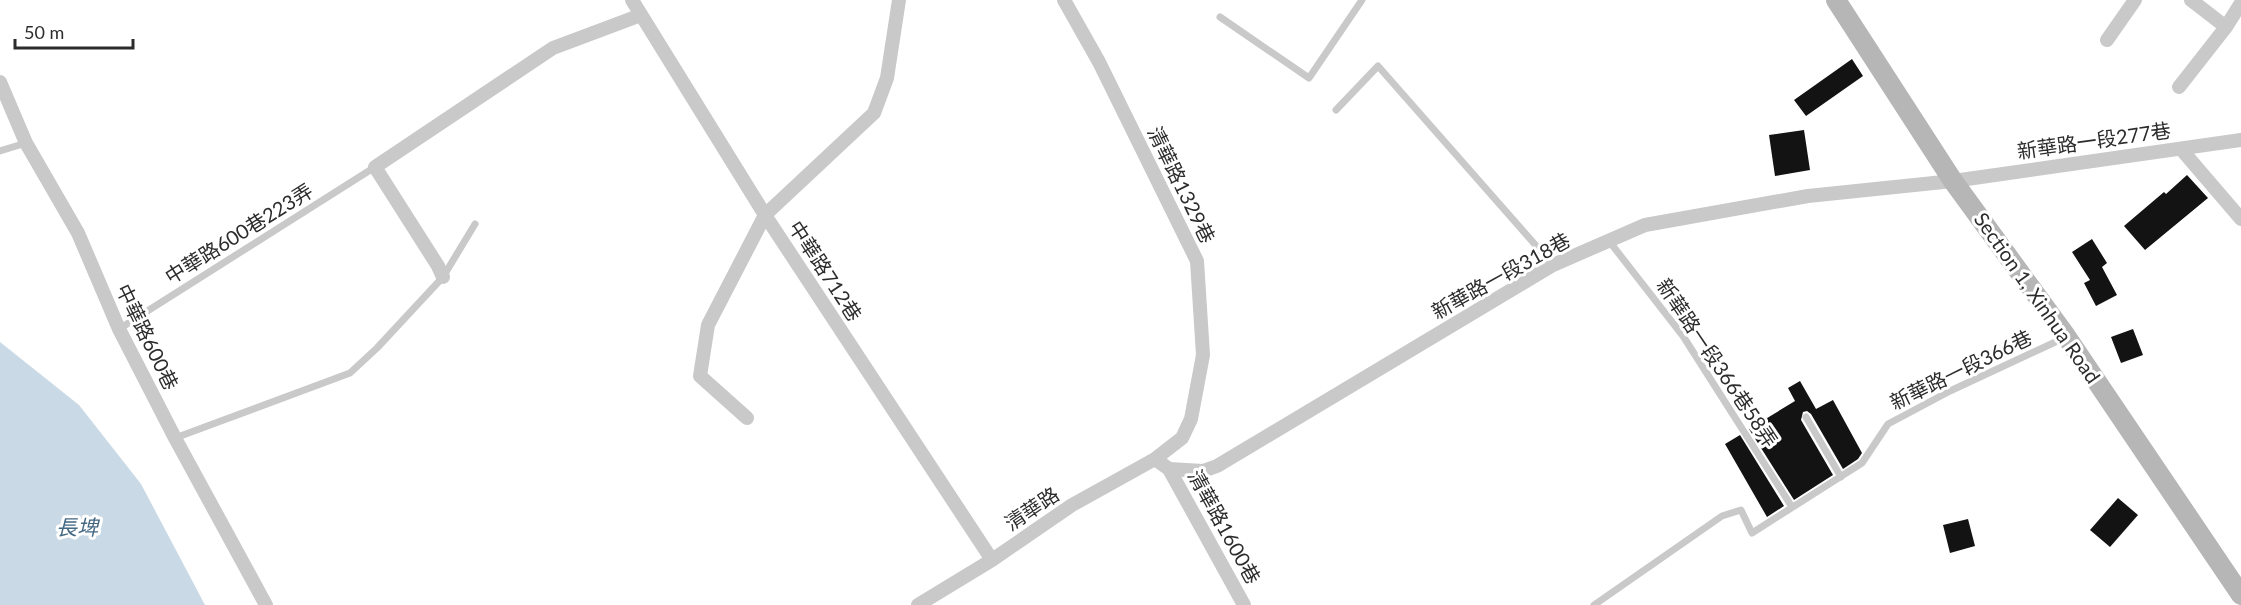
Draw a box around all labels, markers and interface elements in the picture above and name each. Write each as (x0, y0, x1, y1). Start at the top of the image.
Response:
scale bar (15, 12, 134, 50)
text: 50 m (24, 21, 64, 43)
street label: 新華路一段277巷 (2016, 117, 2172, 163)
street label: 清華路1329巷 (1143, 122, 1220, 247)
street label: 中華路600巷223弄 (160, 178, 317, 288)
street label: Section 1, Xinhua Road (1970, 207, 2106, 387)
street label: 中華路712巷 (785, 216, 867, 325)
street label: 新華路一段318巷 (1427, 227, 1574, 323)
street label: 新華路一段366巷58弄 (1653, 274, 1783, 451)
street label: 中華路600巷 (112, 280, 184, 393)
street label: 新華路一段366巷 (1886, 324, 2035, 414)
street label: 清華路1600巷 (1184, 465, 1266, 588)
street label: 清華路 (1000, 481, 1063, 535)
water label: 長埤 (56, 514, 101, 539)

